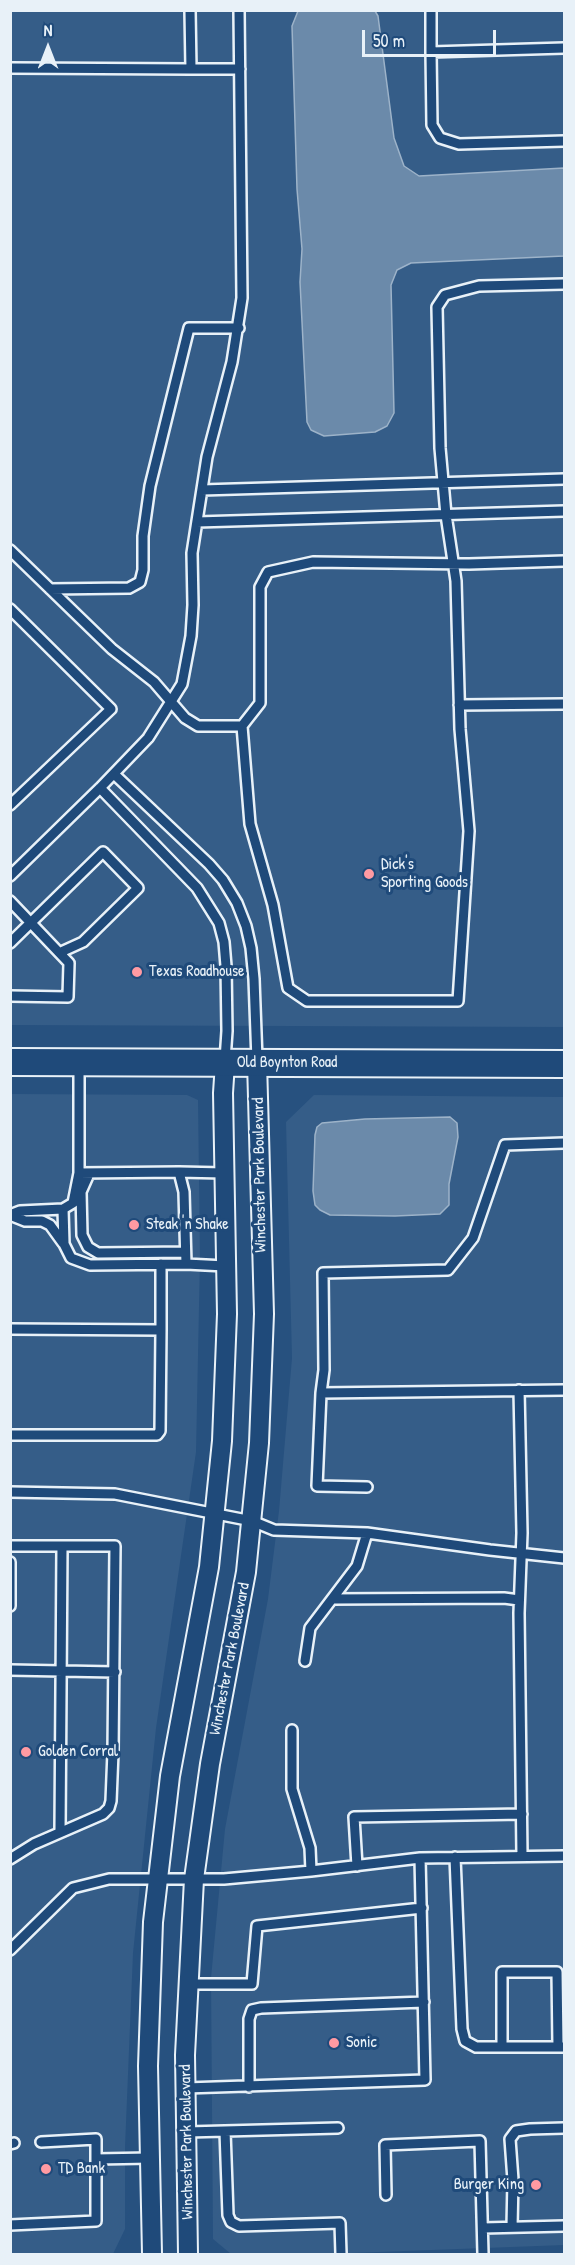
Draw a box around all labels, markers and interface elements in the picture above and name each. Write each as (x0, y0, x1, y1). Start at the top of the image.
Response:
north arrow (18, 18, 78, 78)
scale bar (365, 18, 498, 56)
text: N (44, 19, 52, 41)
text: 50 m (373, 28, 405, 53)
place label: Dick's Sporting Goods (381, 855, 468, 893)
marker: Dick's Sporting Goods (362, 867, 376, 881)
place label: Texas Roadhouse (149, 962, 244, 982)
marker: Texas Roadhouse (130, 965, 144, 979)
street label: Old Boynton Road (237, 1053, 337, 1073)
street label: Winchester Park Boulevard (249, 1097, 271, 1253)
place label: Steak 'n Shake (146, 1215, 229, 1235)
marker: Steak 'n Shake (127, 1218, 141, 1232)
street label: Winchester Park Boulevard (206, 1581, 254, 1737)
place label: Golden Corral (38, 1742, 118, 1762)
marker: Golden Corral (19, 1745, 33, 1759)
place label: Sonic (346, 2033, 377, 2053)
marker: Sonic (327, 2036, 341, 2050)
street label: Winchester Park Boulevard (176, 2064, 198, 2220)
place label: TD Bank (58, 2159, 105, 2179)
marker: TD Bank (39, 2162, 53, 2176)
place label: Burger King (454, 2175, 524, 2195)
marker: Burger King (529, 2178, 543, 2192)

